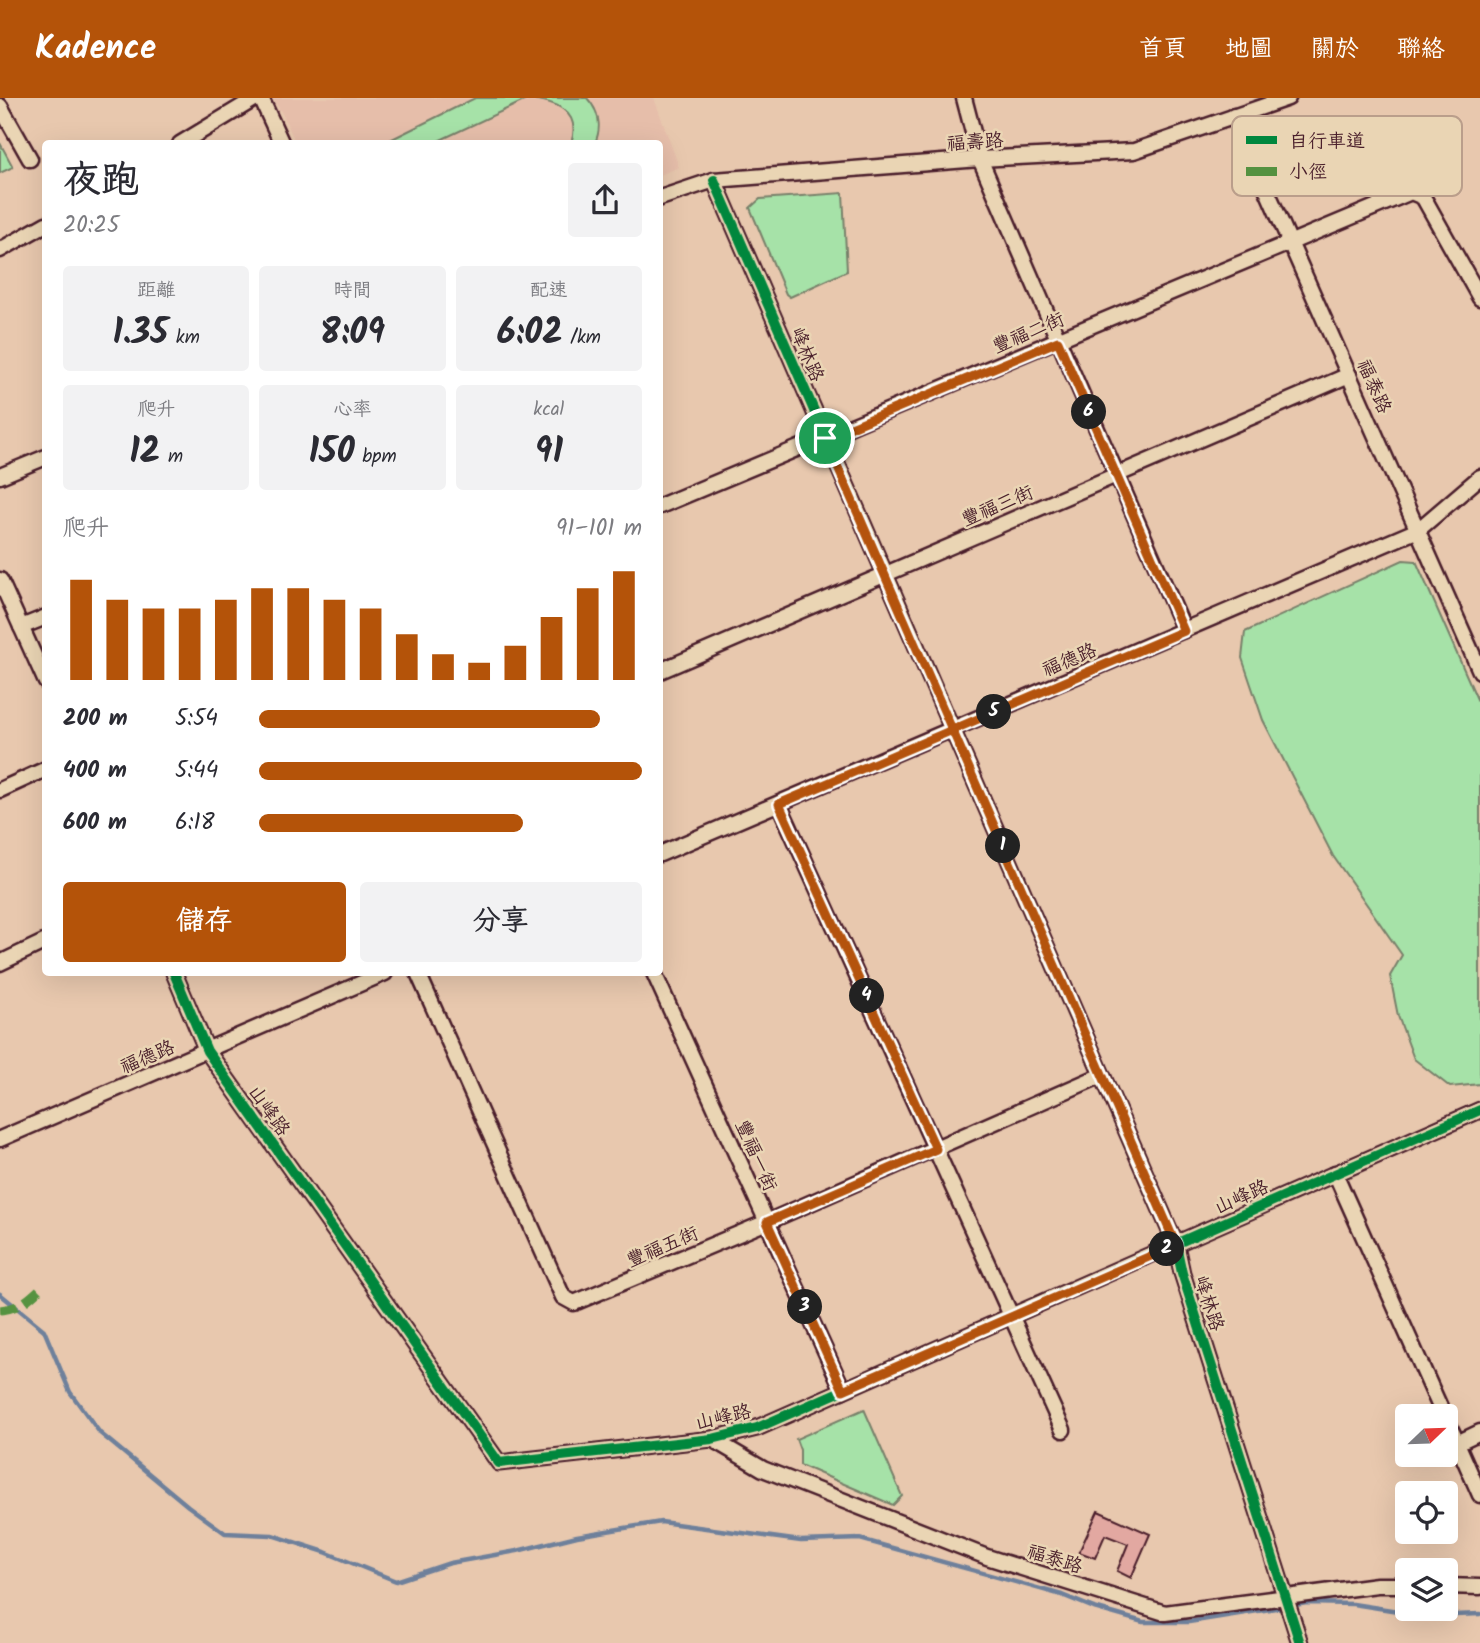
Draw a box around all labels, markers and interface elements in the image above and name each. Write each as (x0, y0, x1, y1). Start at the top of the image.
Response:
text: Kadence (35, 23, 156, 76)
text: 首頁 (1139, 30, 1187, 69)
text: 地圖 (1225, 30, 1273, 69)
text: 關於 (1311, 30, 1359, 69)
text: 聯絡 (1397, 30, 1445, 69)
legend (1232, 116, 1462, 196)
street label: 福壽路 (946, 126, 1005, 160)
text: 自行車道 (1289, 127, 1365, 157)
text: 夜跑 (63, 152, 139, 212)
text: 小徑 (1289, 158, 1327, 188)
button: share (568, 163, 642, 237)
text: 20:25 (63, 208, 119, 244)
text: 距離 (137, 276, 175, 306)
text: 時間 (333, 276, 372, 306)
text: 配速 (530, 276, 568, 306)
street label: 豐福二街 (988, 305, 1070, 362)
text: 1.35 (112, 306, 168, 362)
text: 8:09 (320, 306, 385, 362)
text: 6:02 (497, 306, 563, 362)
text: km (168, 323, 200, 353)
text: /km (563, 323, 601, 353)
street label: 峰林路 (781, 323, 831, 387)
street label: 福泰路 (1348, 355, 1398, 419)
pin: 6 (1072, 394, 1106, 430)
text: 爬升 (137, 395, 175, 425)
text: 心率 (333, 395, 372, 425)
text: kcal (533, 395, 564, 425)
text: 6 (1083, 396, 1094, 426)
pin (795, 408, 855, 468)
icon: arrive (806, 419, 844, 457)
text: 12 (129, 425, 160, 481)
text: 150 (308, 425, 355, 481)
text: 91 (535, 425, 563, 481)
text: m (160, 442, 183, 472)
text: bpm (355, 442, 397, 472)
street label: 豐福三街 (957, 478, 1039, 535)
text: 爬升 (63, 511, 109, 547)
text: 91–101 m (556, 511, 642, 547)
street label: 福德路 (1038, 636, 1102, 686)
pin: 5 (976, 694, 1012, 730)
text: 5 (989, 696, 998, 726)
text: 200 m (63, 701, 128, 737)
text: 5:54 (175, 701, 218, 737)
text: 400 m (63, 753, 127, 789)
text: 5:44 (175, 753, 218, 789)
text: 600 m (63, 805, 127, 841)
text: 6:18 (175, 805, 215, 841)
pin: 1 (986, 828, 1020, 864)
text: 1 (1000, 830, 1005, 860)
button: 儲存 (63, 882, 346, 962)
button: 分享 (360, 882, 642, 962)
pin: 4 (850, 978, 884, 1014)
text: 4 (861, 980, 872, 1010)
street label: 福德路 (116, 1033, 180, 1083)
street label: 山峰路 (240, 1079, 297, 1143)
street label: 豐福一街 (726, 1115, 784, 1197)
street label: 山峰路 (1210, 1173, 1274, 1223)
street label: 豐福五街 (622, 1219, 704, 1276)
pin: 2 (1150, 1232, 1184, 1266)
text: 2 (1161, 1233, 1172, 1263)
street label: 峰林路 (1185, 1272, 1231, 1335)
pin: 3 (788, 1290, 822, 1324)
text: 3 (799, 1291, 810, 1321)
street label: 山峰路 (692, 1397, 755, 1439)
north arrow (1395, 1404, 1458, 1466)
map controls (1395, 1404, 1458, 1621)
button: locate (1395, 1481, 1458, 1544)
street label: 福泰路 (1023, 1537, 1086, 1583)
button: layers (1395, 1558, 1458, 1621)

